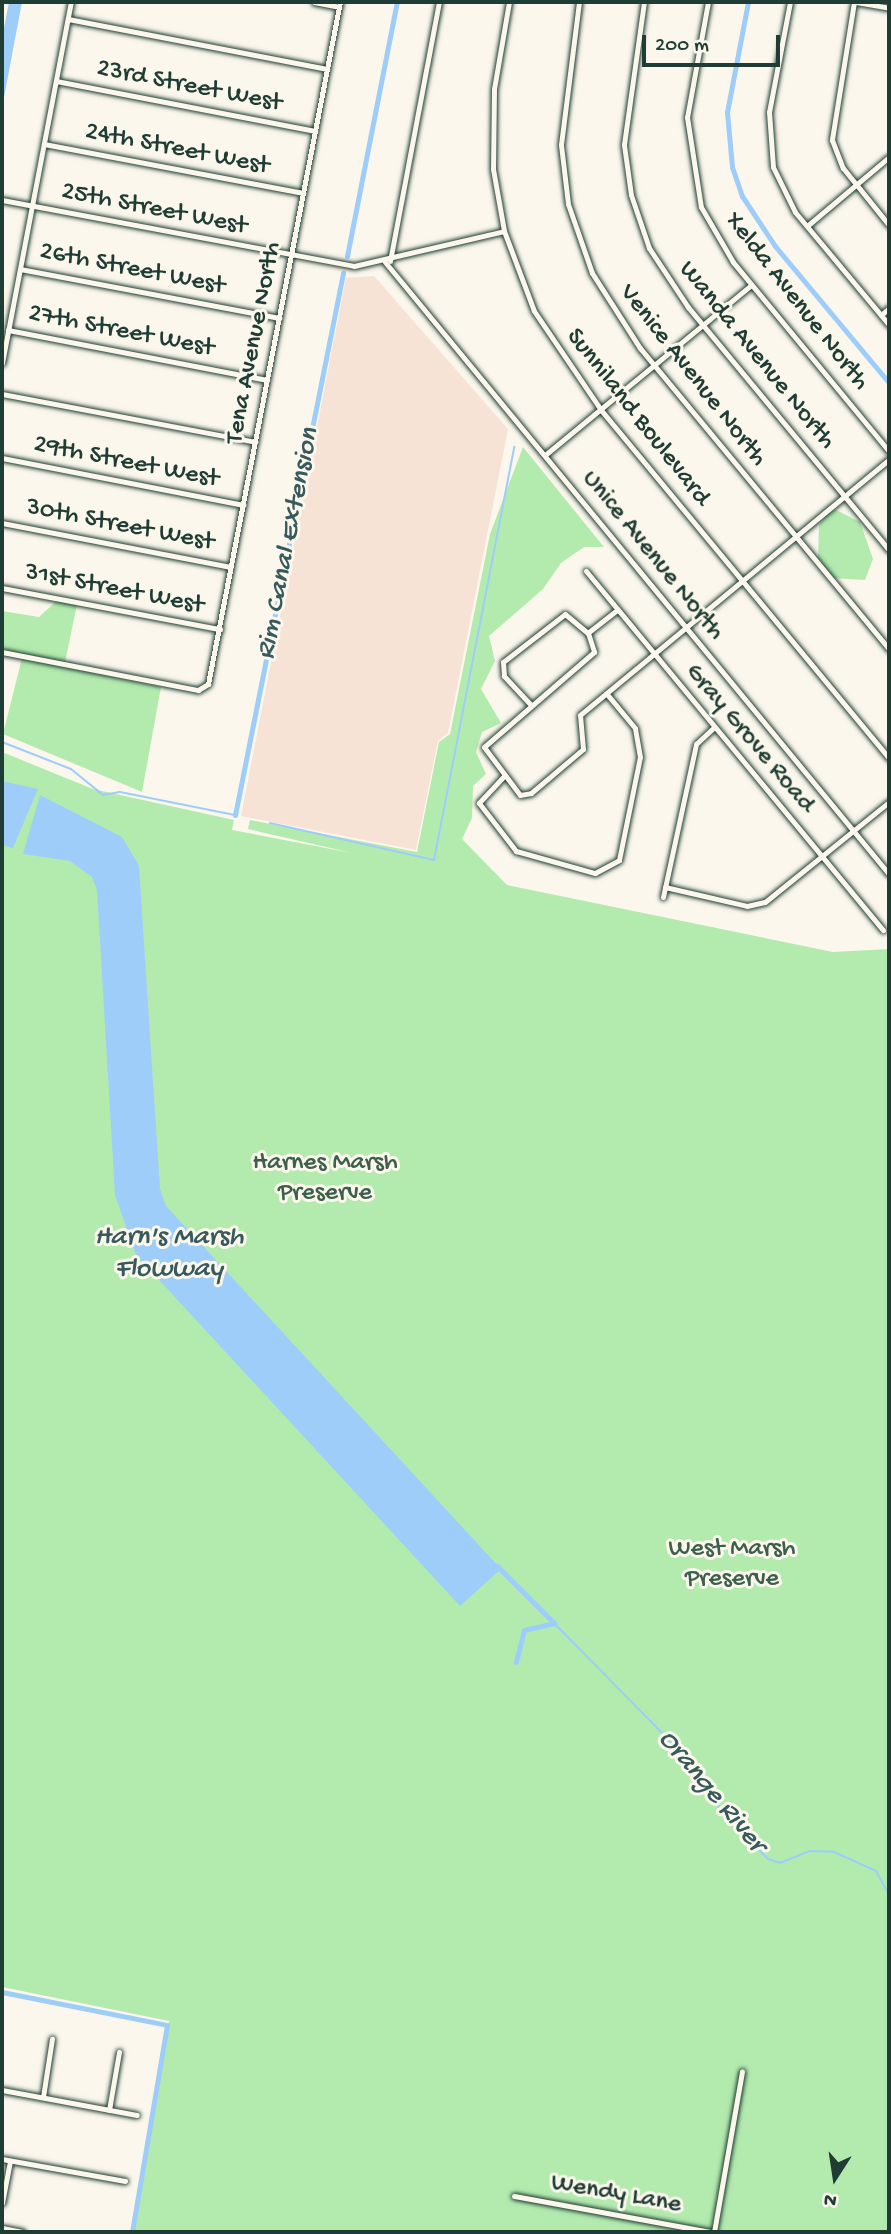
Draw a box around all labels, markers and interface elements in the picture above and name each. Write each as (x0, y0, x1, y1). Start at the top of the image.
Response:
scale bar (646, 21, 784, 65)
text: 200 m (655, 34, 709, 59)
street label: 23rd Street West (94, 54, 284, 120)
street label: 24th Street West (82, 117, 272, 183)
street label: 25th Street West (59, 177, 249, 243)
street label: Xelda Avenue North (717, 207, 875, 397)
street label: 26th Street West (37, 237, 227, 303)
street label: Tena Avenue North (220, 239, 290, 447)
street label: Wanda Avenue North (670, 256, 842, 456)
street label: Venice Avenue North (611, 279, 773, 473)
street label: 27th Street West (26, 299, 216, 365)
street label: Sunniland Boulevard (558, 323, 716, 513)
water label: Rim Canal Extension (250, 425, 328, 663)
street label: 29th Street West (31, 430, 221, 496)
street label: Unice Avenue North (574, 465, 730, 647)
street label: 30th Street West (24, 493, 216, 559)
street label: 31st Street West (22, 557, 206, 623)
street label: Gray Grove Road (677, 658, 821, 820)
park label: Harnes Marsh Preserve (252, 1148, 398, 1210)
water label: Harn's Marsh Flowway (94, 1221, 244, 1287)
park label: West Marsh Preserve (668, 1534, 796, 1596)
water label: Orange River (650, 1724, 772, 1860)
north arrow (800, 2143, 870, 2213)
street label: Wendy Lane (548, 2168, 684, 2222)
text: N (822, 2186, 839, 2212)

